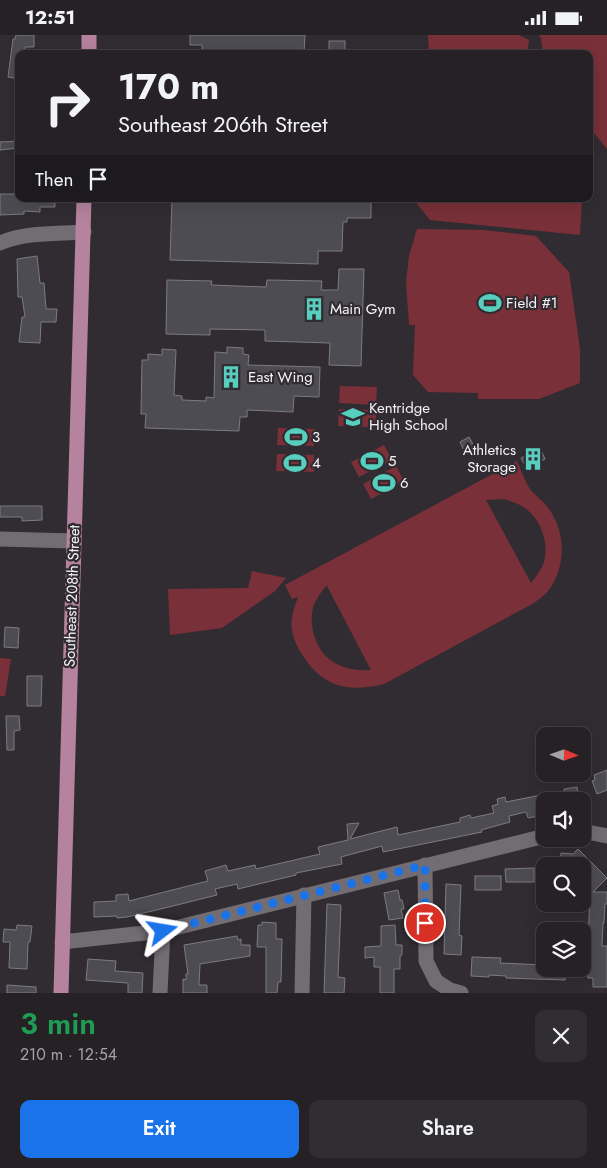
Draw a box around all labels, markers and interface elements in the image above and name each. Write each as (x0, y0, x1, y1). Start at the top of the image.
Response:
text: 12:51 (25, 4, 75, 31)
text: 170 m (118, 62, 219, 112)
icon: right (35, 70, 100, 135)
text: Southeast 206th Street (118, 108, 327, 140)
icon: arrive (84, 165, 112, 193)
text: Then (35, 166, 74, 193)
sports icon: Field #1 (477, 290, 503, 316)
place label: Field #1 (506, 292, 557, 314)
building icon: Main Gym (301, 296, 327, 322)
place label: Main Gym (330, 298, 396, 320)
building icon: East Wing (218, 364, 244, 390)
place label: East Wing (248, 366, 313, 388)
place label: Kentridge High School (369, 397, 448, 436)
school or university icon: Kentridge High School (340, 404, 366, 430)
sports icon: 3 (283, 424, 309, 450)
place label: 3 (312, 426, 320, 448)
place label: Athletics Storage (463, 439, 516, 478)
building icon: Athletics Storage (520, 446, 546, 472)
sports icon: 5 (359, 448, 385, 474)
sports icon: 4 (282, 450, 308, 476)
place label: 5 (388, 450, 396, 472)
place label: 4 (312, 452, 321, 474)
sports icon: 6 (371, 470, 397, 496)
place label: 6 (400, 472, 409, 494)
street label: Southeast 208th Street (59, 524, 85, 668)
north arrow (536, 727, 591, 783)
map controls (536, 727, 591, 977)
button: sound (536, 792, 591, 847)
button: search (536, 857, 591, 912)
pin (404, 902, 446, 944)
position arrow (136, 904, 188, 956)
icon: arrive (411, 909, 439, 937)
button: layers (536, 922, 591, 977)
text: 3 min (20, 1002, 96, 1045)
button: close (535, 1010, 587, 1062)
text: 210 m · 12:54 (20, 1043, 117, 1066)
button: Exit (20, 1100, 299, 1158)
button: Share (309, 1100, 587, 1158)

